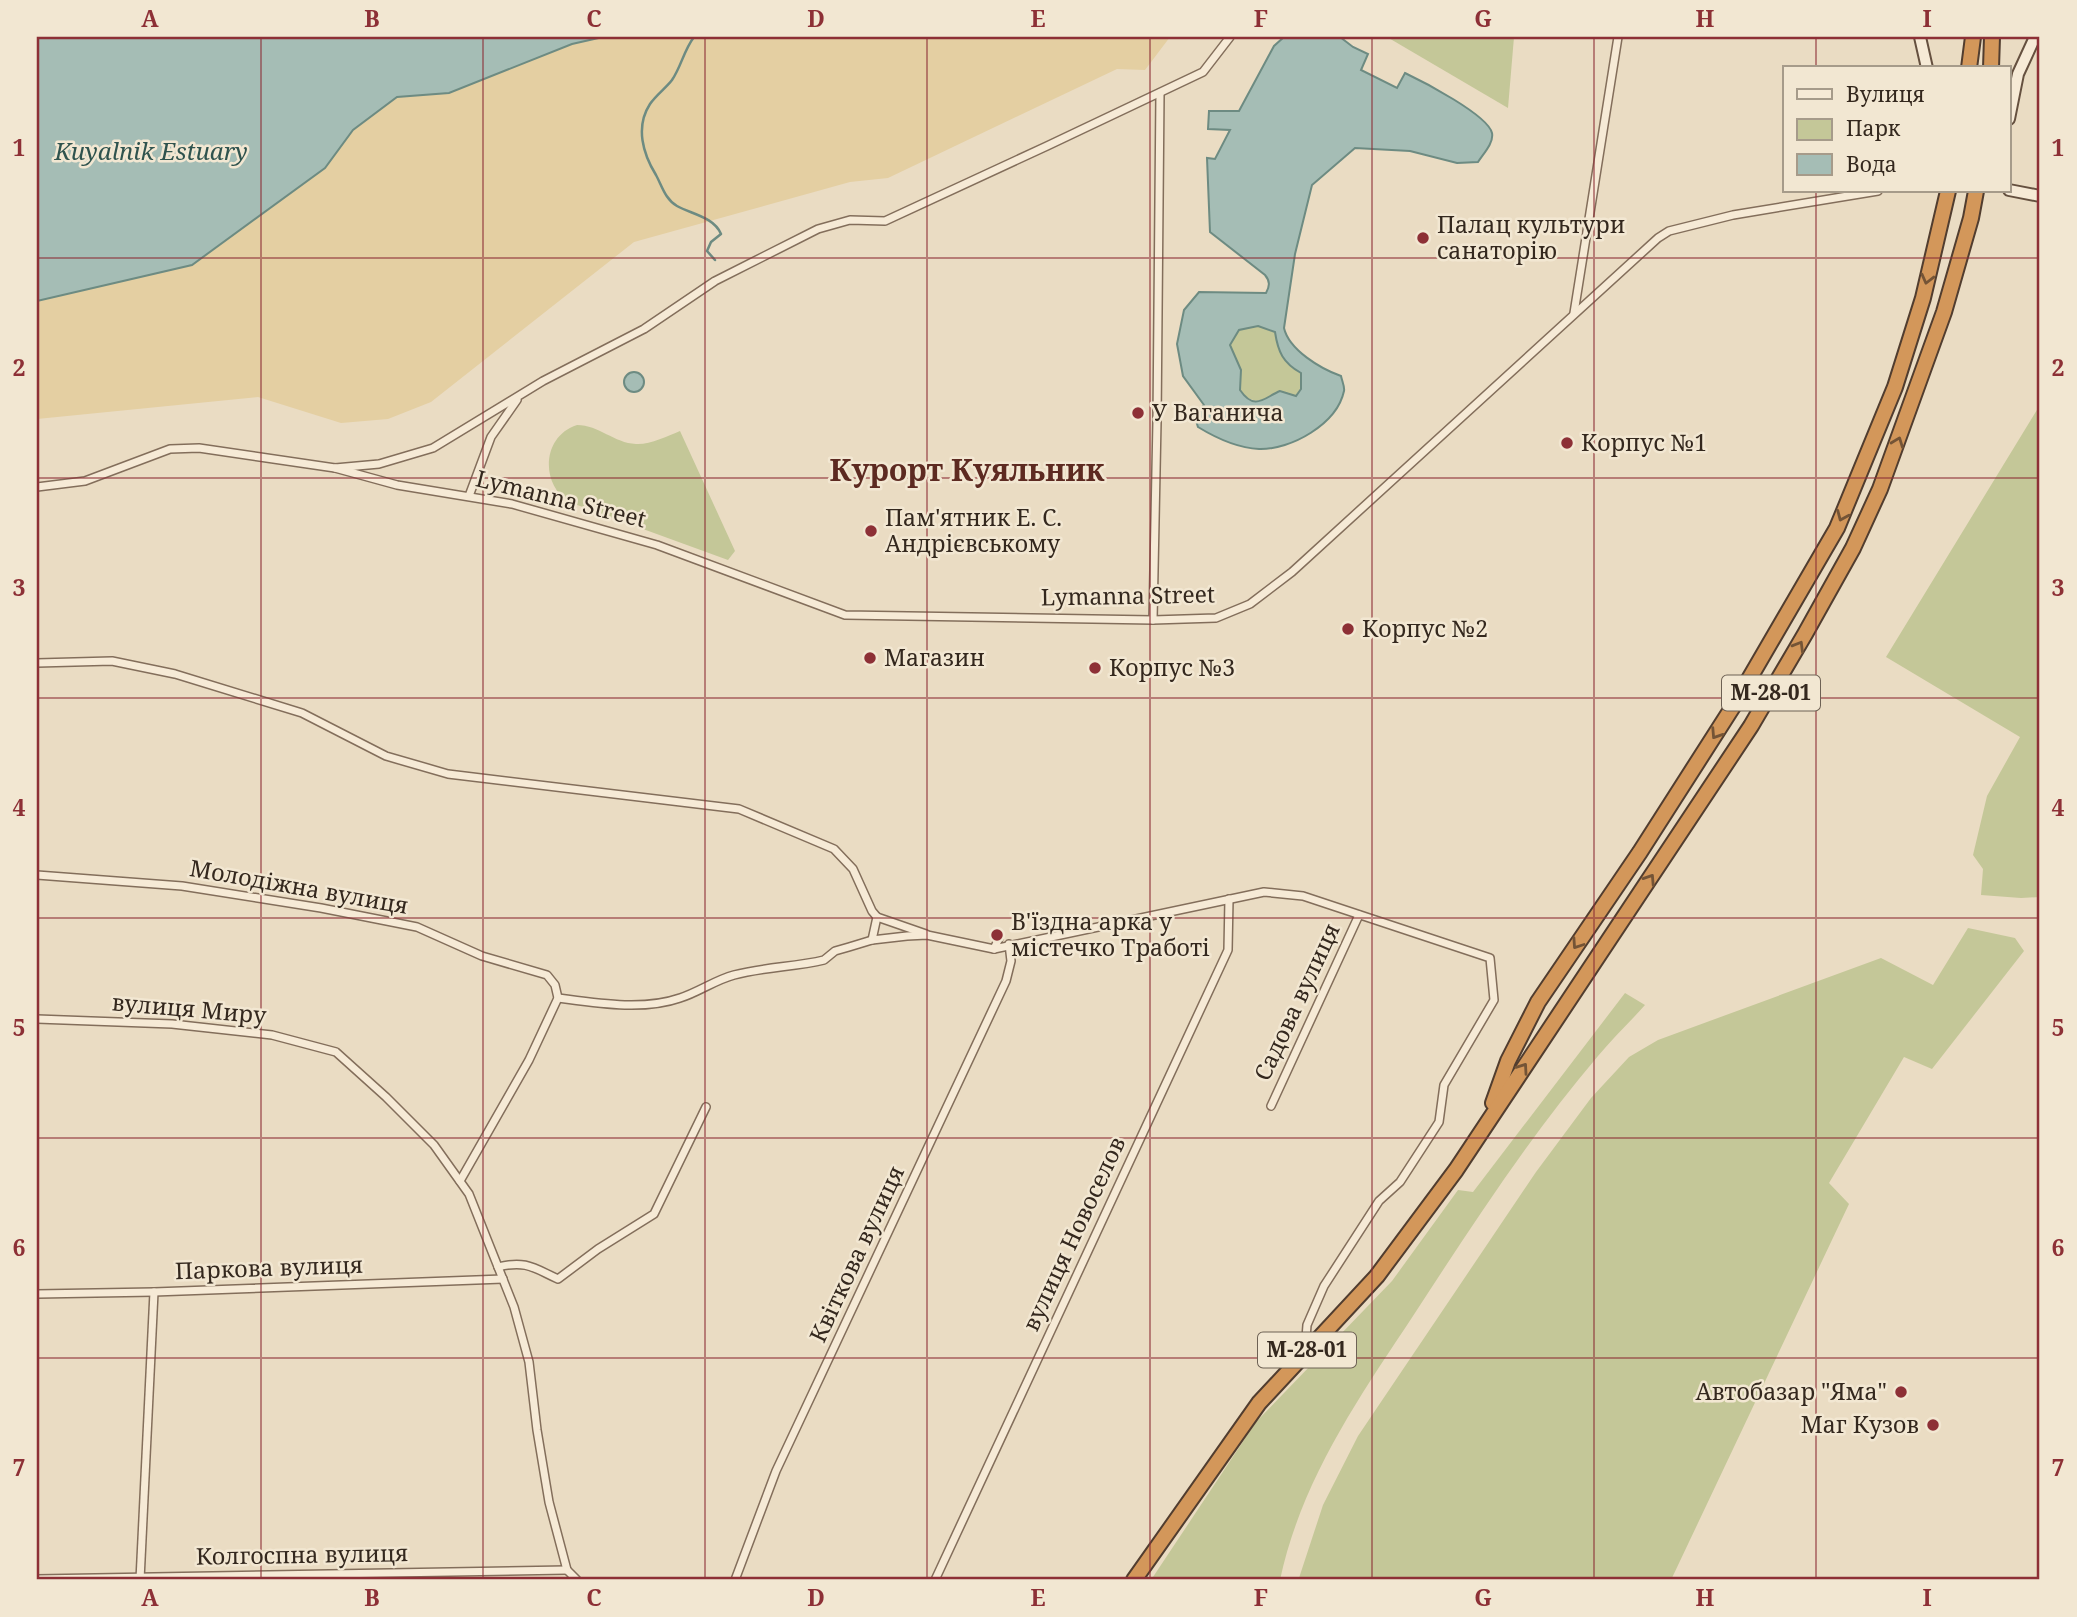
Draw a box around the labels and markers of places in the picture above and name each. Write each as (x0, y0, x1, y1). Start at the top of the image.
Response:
place label: Палац культури санаторію (1437, 208, 1625, 266)
marker: Палац культури санаторію (1415, 230, 1431, 246)
place label: У Ваганича (1152, 396, 1284, 428)
marker: У Ваганича (1130, 405, 1146, 421)
place label: Корпус №1 (1581, 426, 1707, 458)
marker: Корпус №1 (1559, 435, 1575, 451)
place label: Пам'ятник Е. С. Андрієвському (885, 501, 1062, 559)
marker: Пам'ятник Е. С. Андрієвському (863, 523, 879, 539)
place label: Корпус №2 (1362, 612, 1488, 644)
marker: Корпус №2 (1340, 621, 1356, 637)
place label: Магазин (884, 641, 985, 673)
marker: Магазин (862, 650, 878, 666)
place label: Корпус №3 (1109, 651, 1235, 683)
marker: Корпус №3 (1087, 660, 1103, 676)
place label: В'їздна арка у містечко Тработі (1011, 905, 1210, 963)
marker: В'їздна арка у містечко Тработі (989, 927, 1005, 943)
place label: Автобазар "Яма" (1695, 1375, 1887, 1407)
marker: Автобазар "Яма" (1893, 1384, 1909, 1400)
place label: Маг Кузов (1801, 1408, 1919, 1440)
marker: Маг Кузов (1925, 1417, 1941, 1433)

